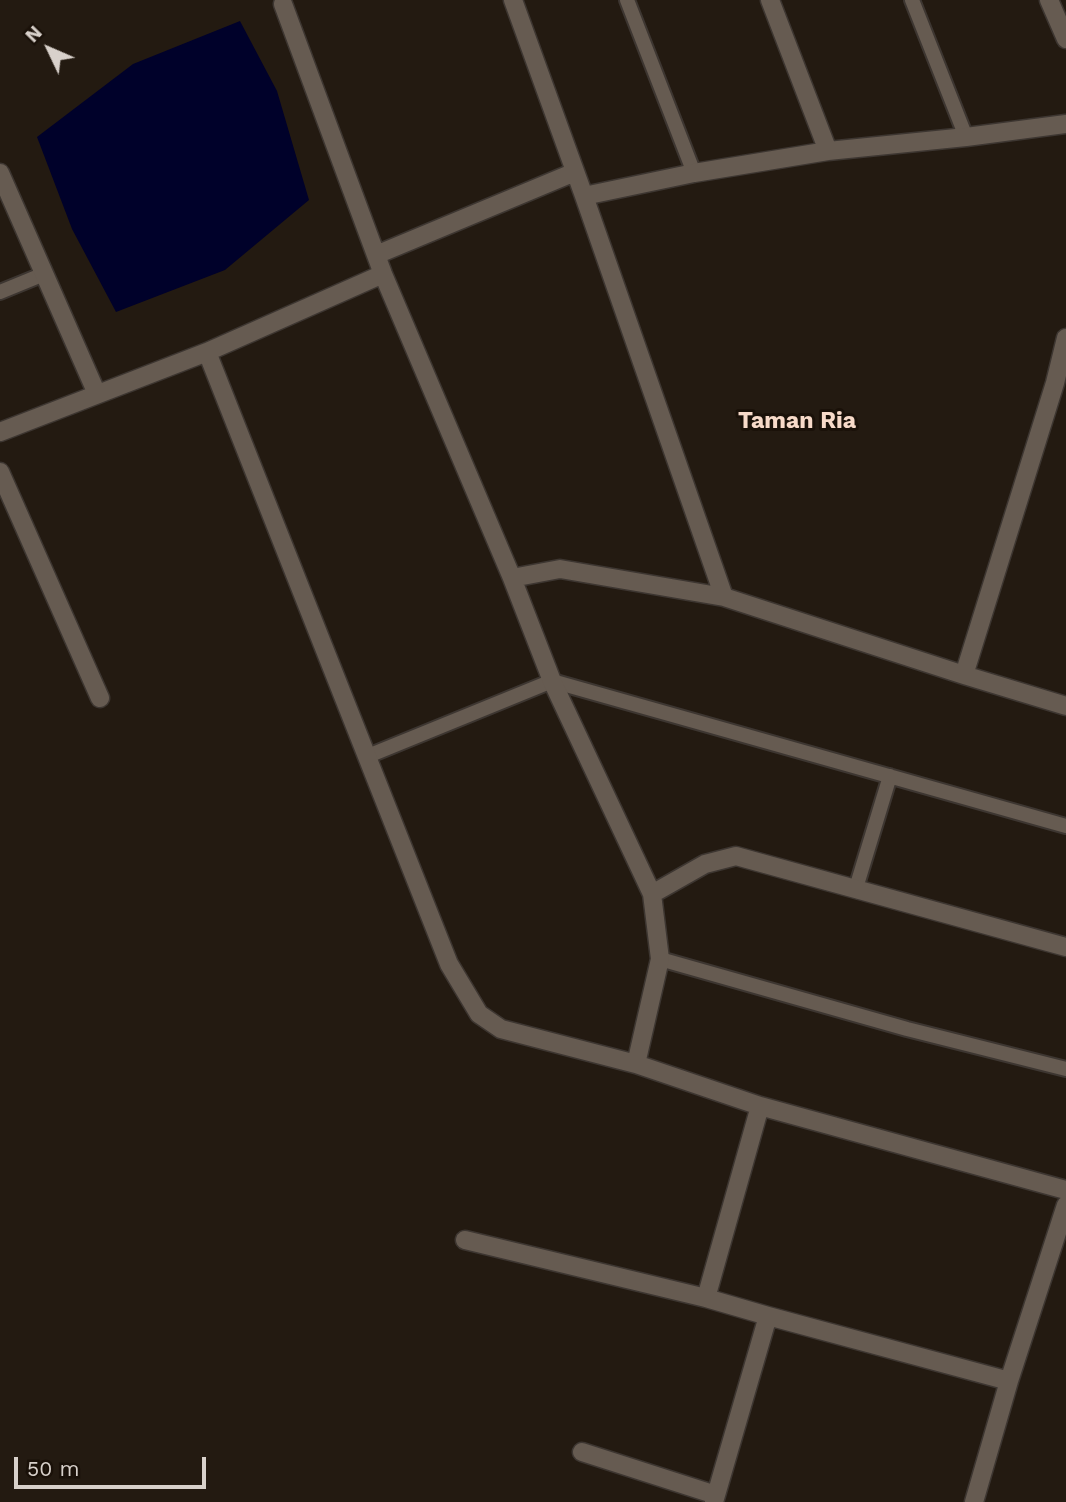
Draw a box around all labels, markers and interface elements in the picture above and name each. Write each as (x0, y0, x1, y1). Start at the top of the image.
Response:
north arrow (14, 14, 84, 84)
text: N (20, 21, 47, 47)
district label: Taman Ria (738, 407, 856, 435)
scale bar (18, 1442, 210, 1486)
text: 50 m (27, 1456, 79, 1481)

